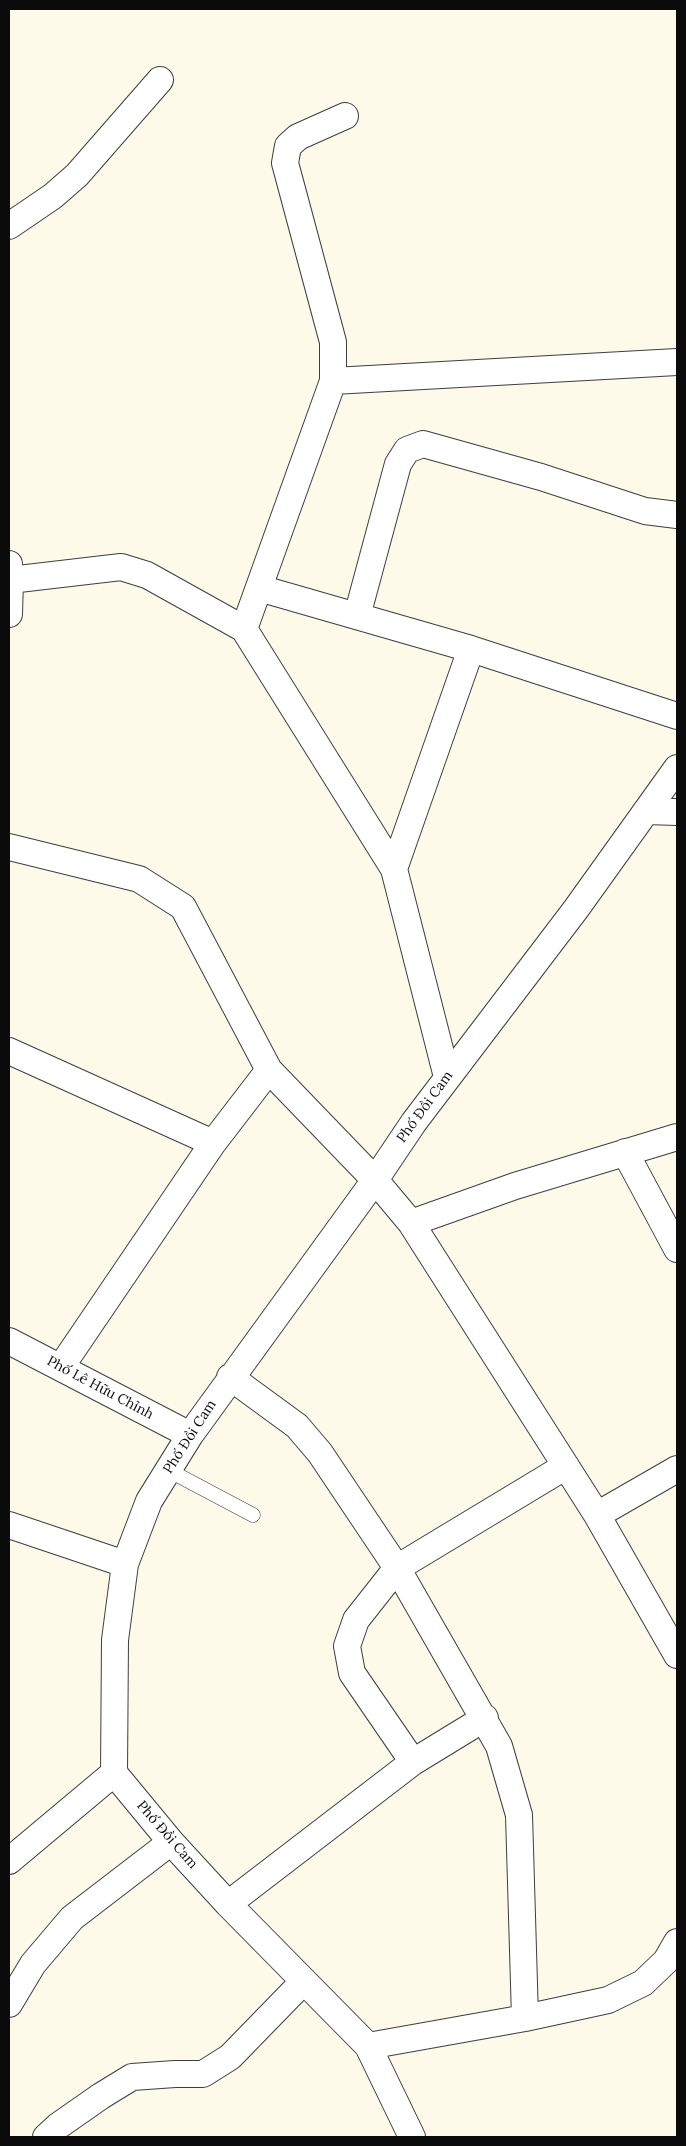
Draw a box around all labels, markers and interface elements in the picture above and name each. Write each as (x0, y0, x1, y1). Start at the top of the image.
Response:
street label: Phố Đồi Cam (393, 1068, 457, 1146)
street label: Phố Lê Hữu Chỉnh (44, 1353, 156, 1423)
street label: Phố Đồi Cam (160, 1397, 220, 1477)
street label: Phố Đồi Cam (133, 1798, 201, 1872)

